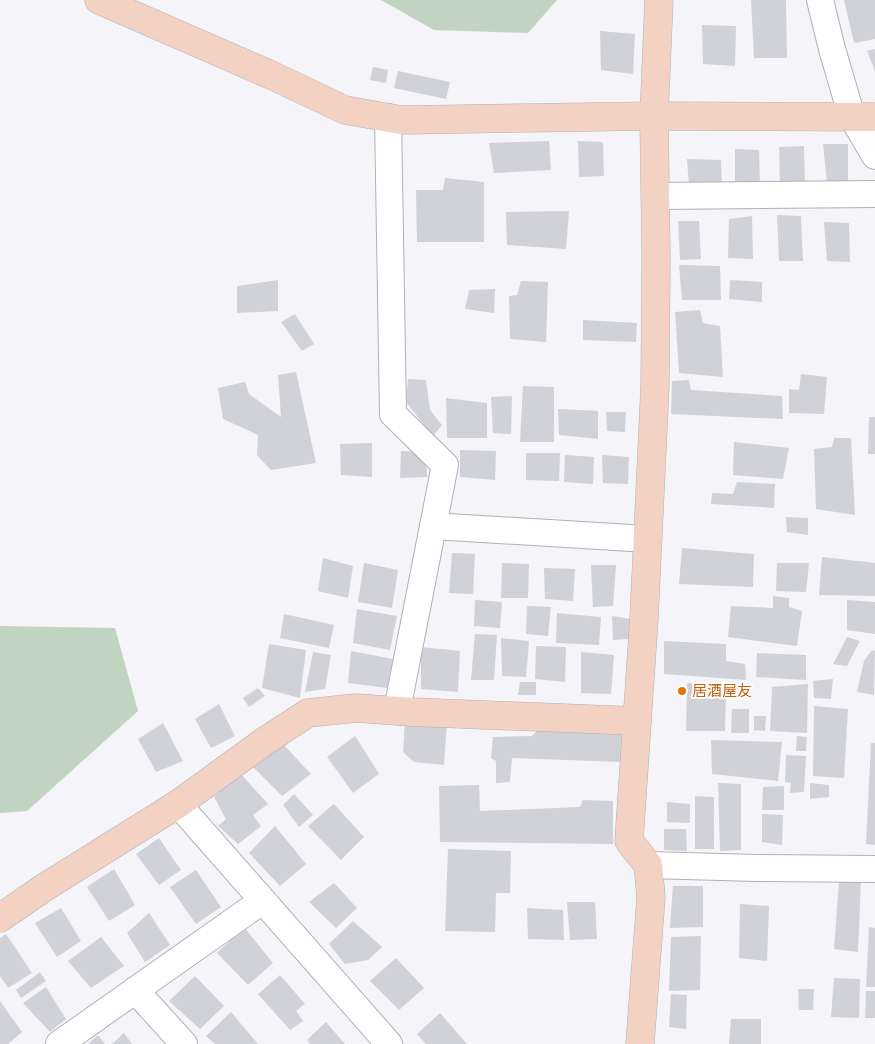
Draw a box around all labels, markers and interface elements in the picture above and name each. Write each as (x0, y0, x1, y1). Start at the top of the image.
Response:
place label: 居酒屋友 (692, 683, 752, 699)
marker: 居酒屋友 (676, 685, 688, 697)

